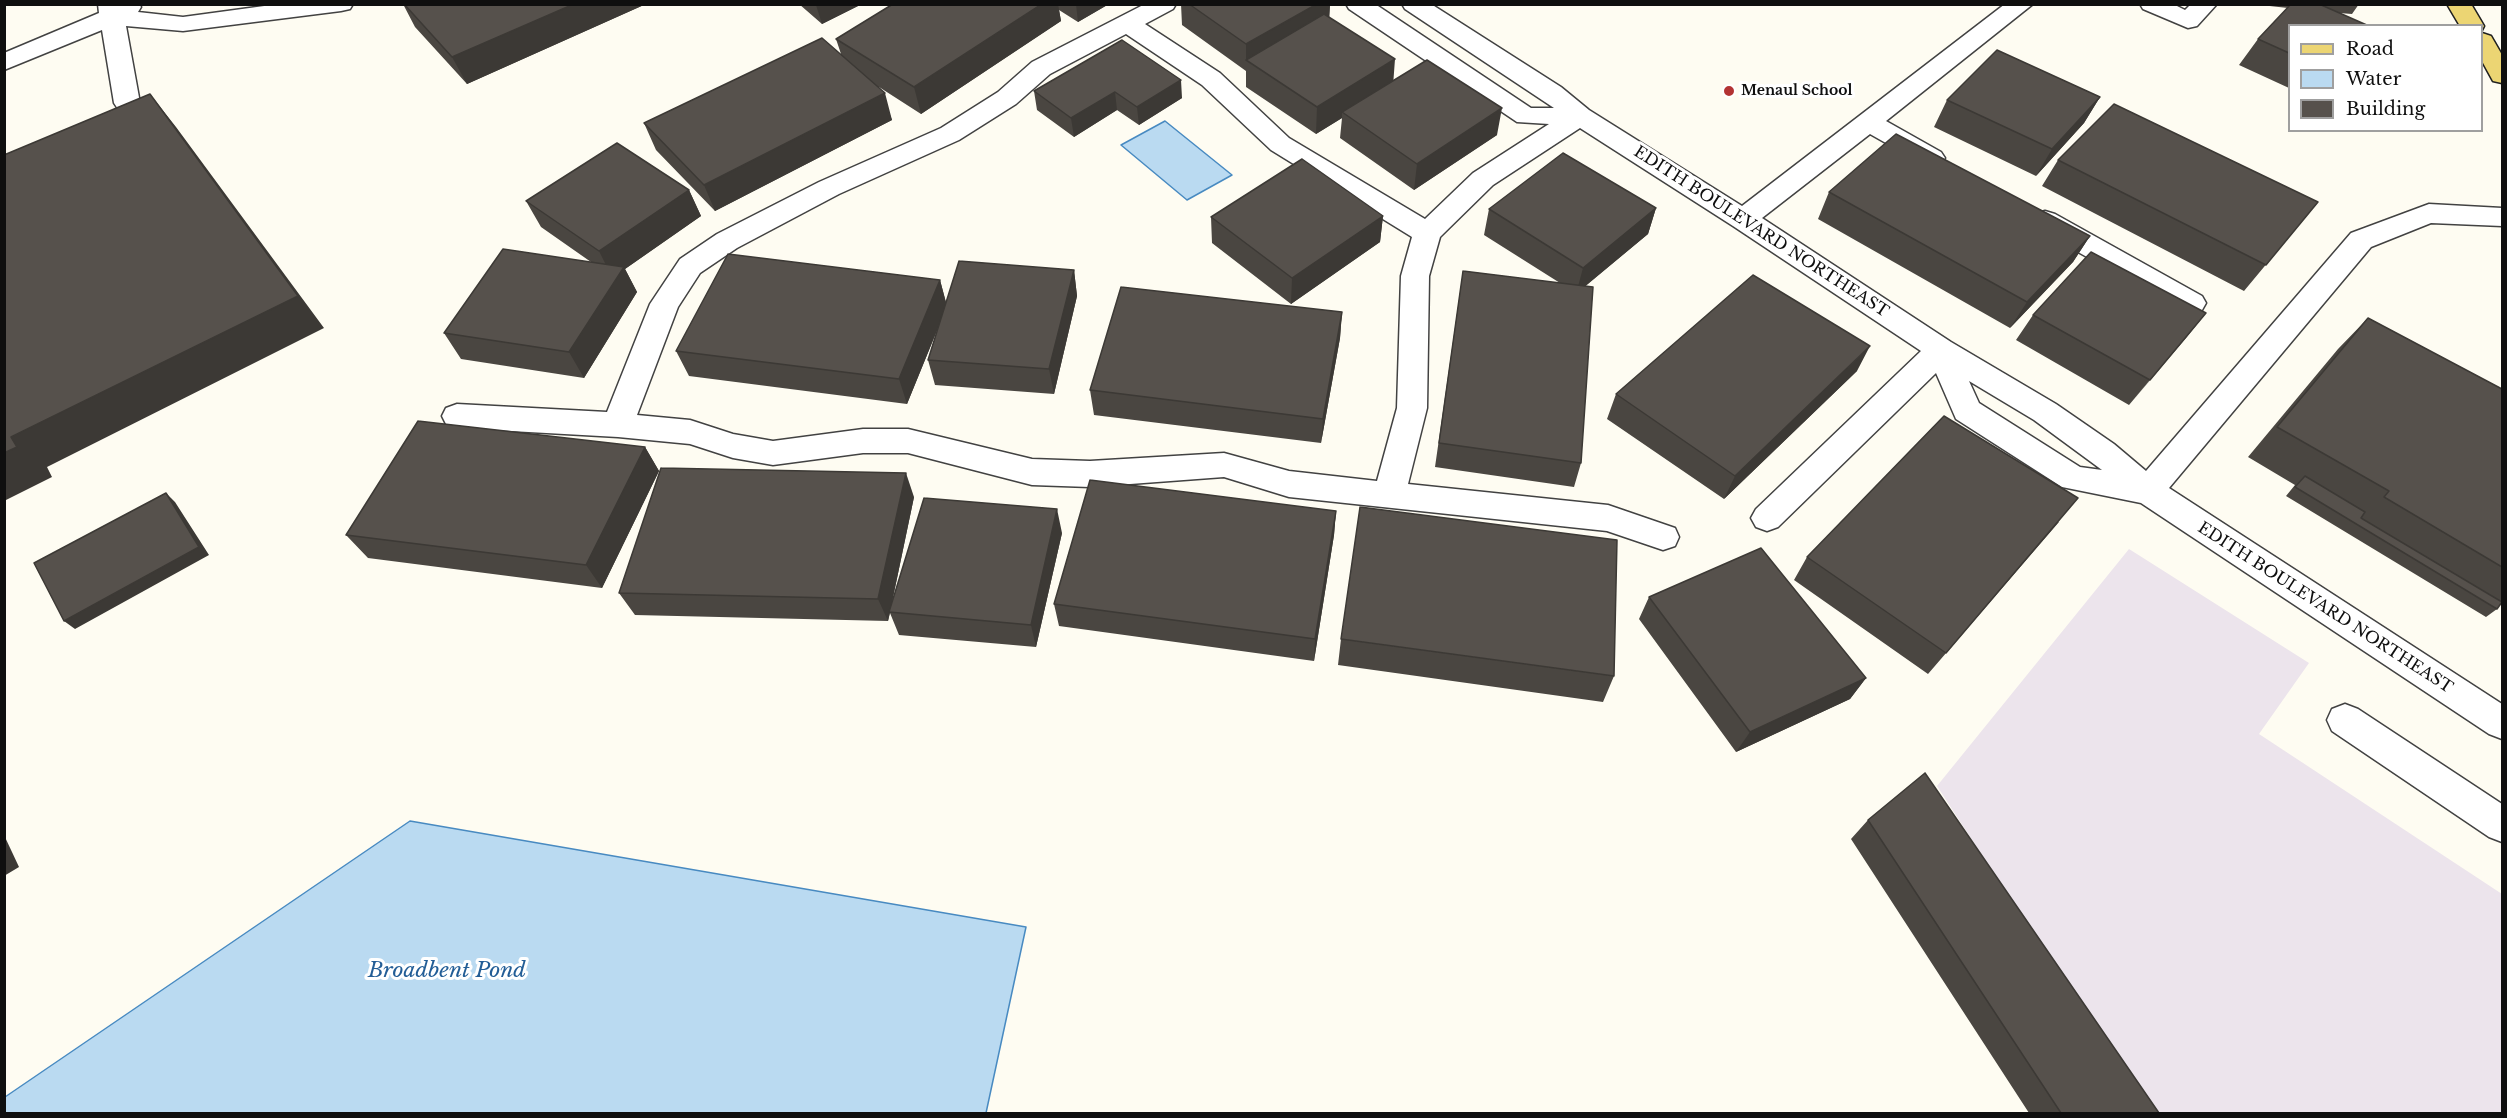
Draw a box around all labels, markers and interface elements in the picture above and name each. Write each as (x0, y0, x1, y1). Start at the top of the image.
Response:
legend (2288, 24, 2483, 132)
text: Road (2346, 38, 2394, 60)
text: Water (2346, 68, 2401, 90)
place label: Menaul School (1741, 83, 1852, 99)
marker: Menaul School (1722, 84, 1736, 98)
text: Building (2346, 98, 2425, 120)
street label: EDITH BOULEVARD NORTHEAST (1630, 142, 1892, 322)
street label: EDITH BOULEVARD NORTHEAST (2194, 518, 2456, 698)
water label: Broadbent Pond (368, 958, 526, 984)

